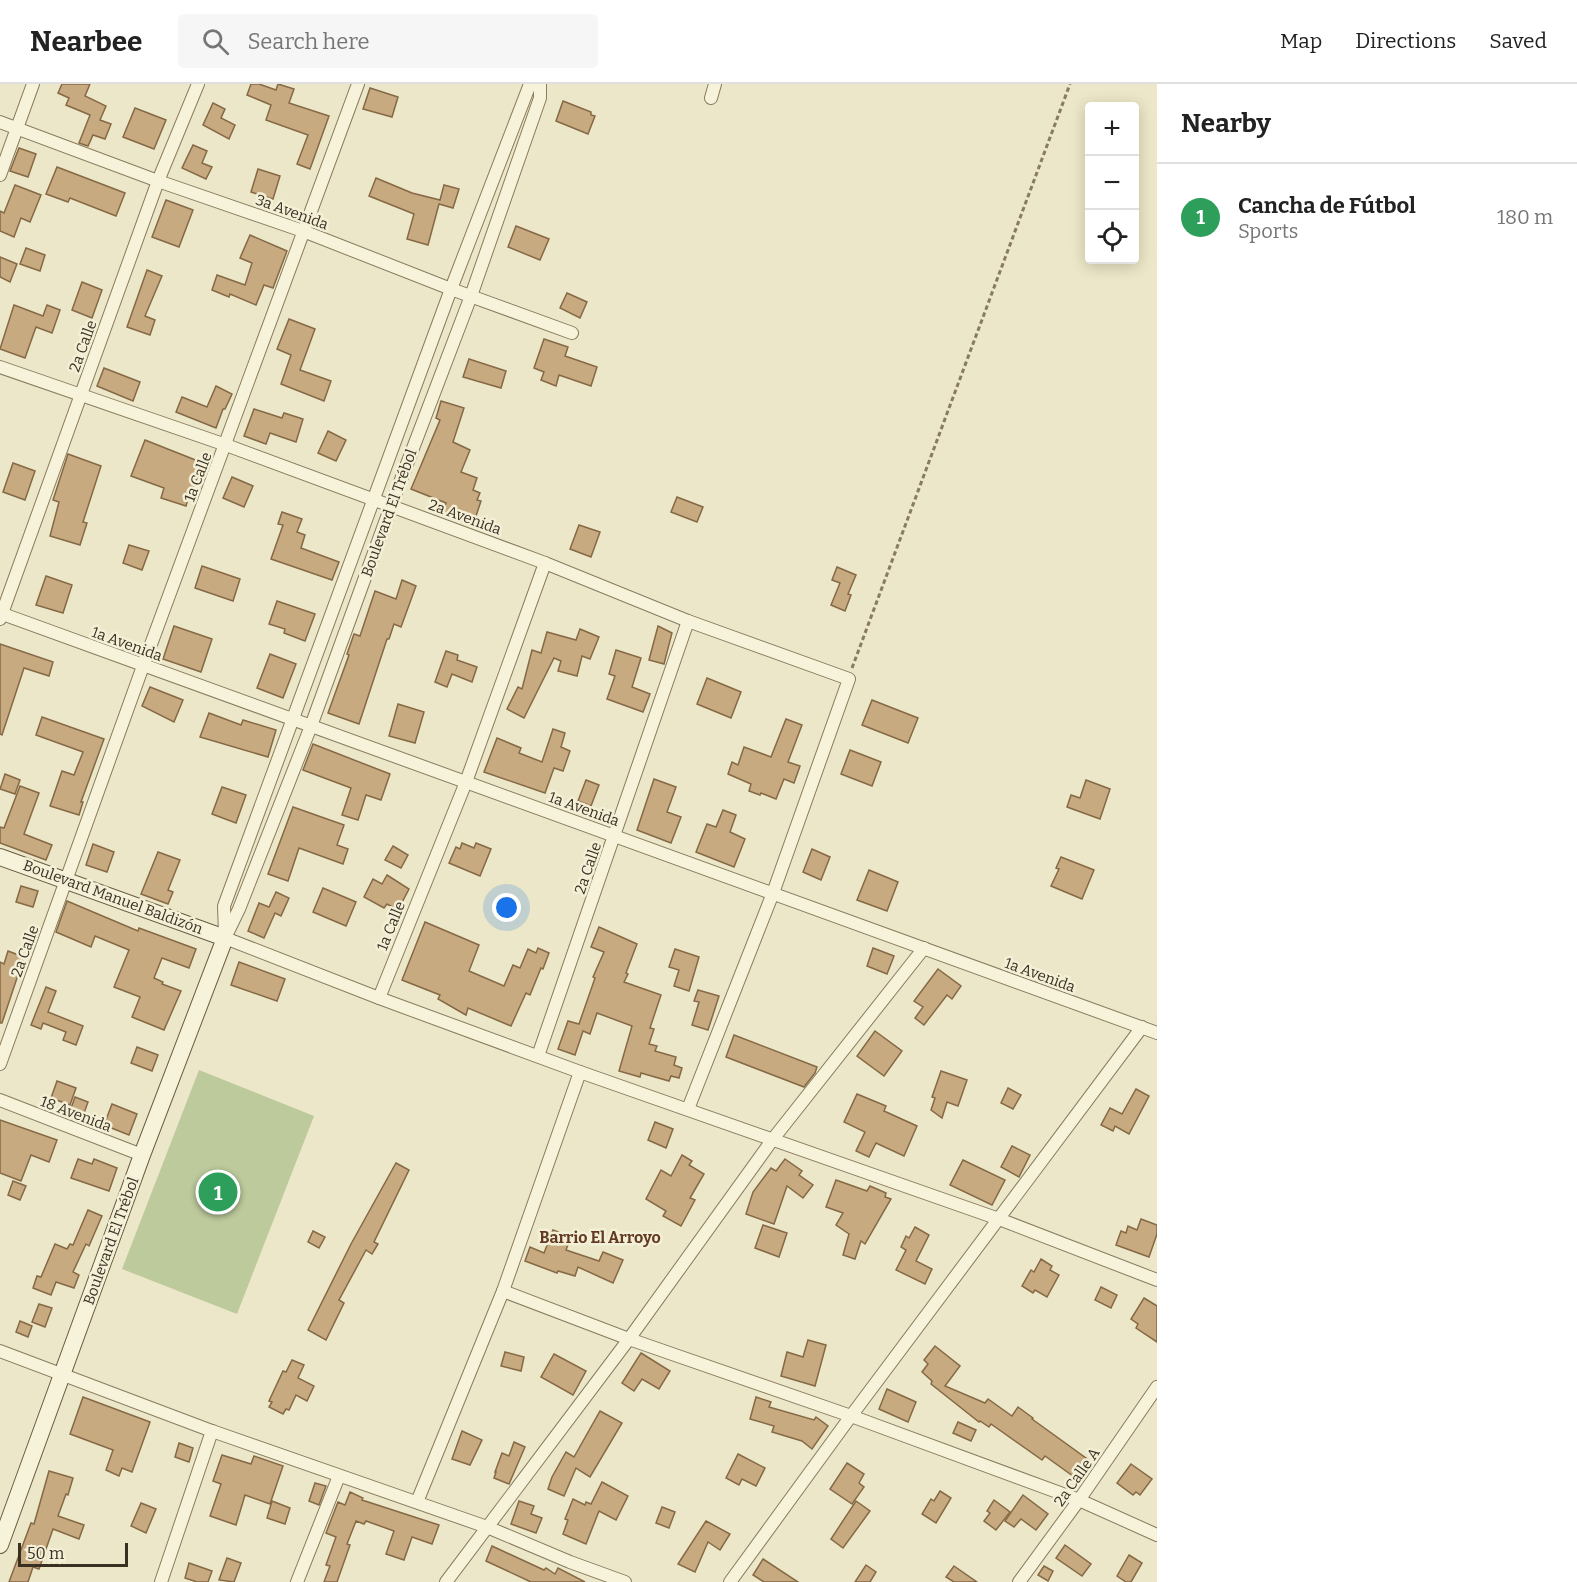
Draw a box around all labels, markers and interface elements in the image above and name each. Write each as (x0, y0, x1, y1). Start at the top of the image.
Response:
search box (178, 14, 598, 68)
text: Nearbee (30, 25, 142, 58)
icon: search (199, 25, 232, 58)
text: Search here (247, 28, 370, 55)
text: Map (1280, 28, 1322, 54)
text: Directions (1355, 28, 1456, 54)
text: Saved (1489, 28, 1547, 54)
map controls (1085, 102, 1139, 264)
button: + (1085, 102, 1139, 156)
text: Nearby (1181, 108, 1271, 139)
button: − (1085, 156, 1139, 210)
street label: 3a Avenida (253, 191, 331, 233)
text: Cancha de Fútbol (1238, 192, 1416, 219)
text: 1 (1196, 205, 1205, 229)
text: 180 m (1497, 205, 1553, 229)
button: locate (1085, 210, 1139, 264)
text: Sports (1238, 219, 1298, 243)
street label: 2a Calle (65, 318, 101, 374)
street label: Boulevard El Trébol (357, 447, 421, 579)
street label: 1a Calle (180, 450, 216, 504)
street label: 2a Avenida (426, 496, 504, 538)
street label: 1a Avenida (89, 623, 165, 665)
street label: 1a Avenida (546, 788, 622, 830)
street label: 2a Calle (571, 840, 605, 896)
street label: Boulevard Manuel Baldizón (21, 856, 206, 938)
your location (492, 893, 521, 922)
street label: 1a Calle (373, 899, 409, 953)
street label: 2a Calle (7, 923, 43, 979)
street label: 1a Avenida (1002, 954, 1078, 996)
street label: 18 Avenida (38, 1092, 114, 1136)
pin: 1 (198, 1170, 238, 1214)
street label: Boulevard El Trébol (79, 1175, 143, 1307)
district label: Barrio El Arroyo (539, 1228, 661, 1247)
street label: 2a Calle A (1050, 1444, 1104, 1510)
scale bar (18, 1540, 128, 1568)
text: 50 m (27, 1544, 64, 1563)

